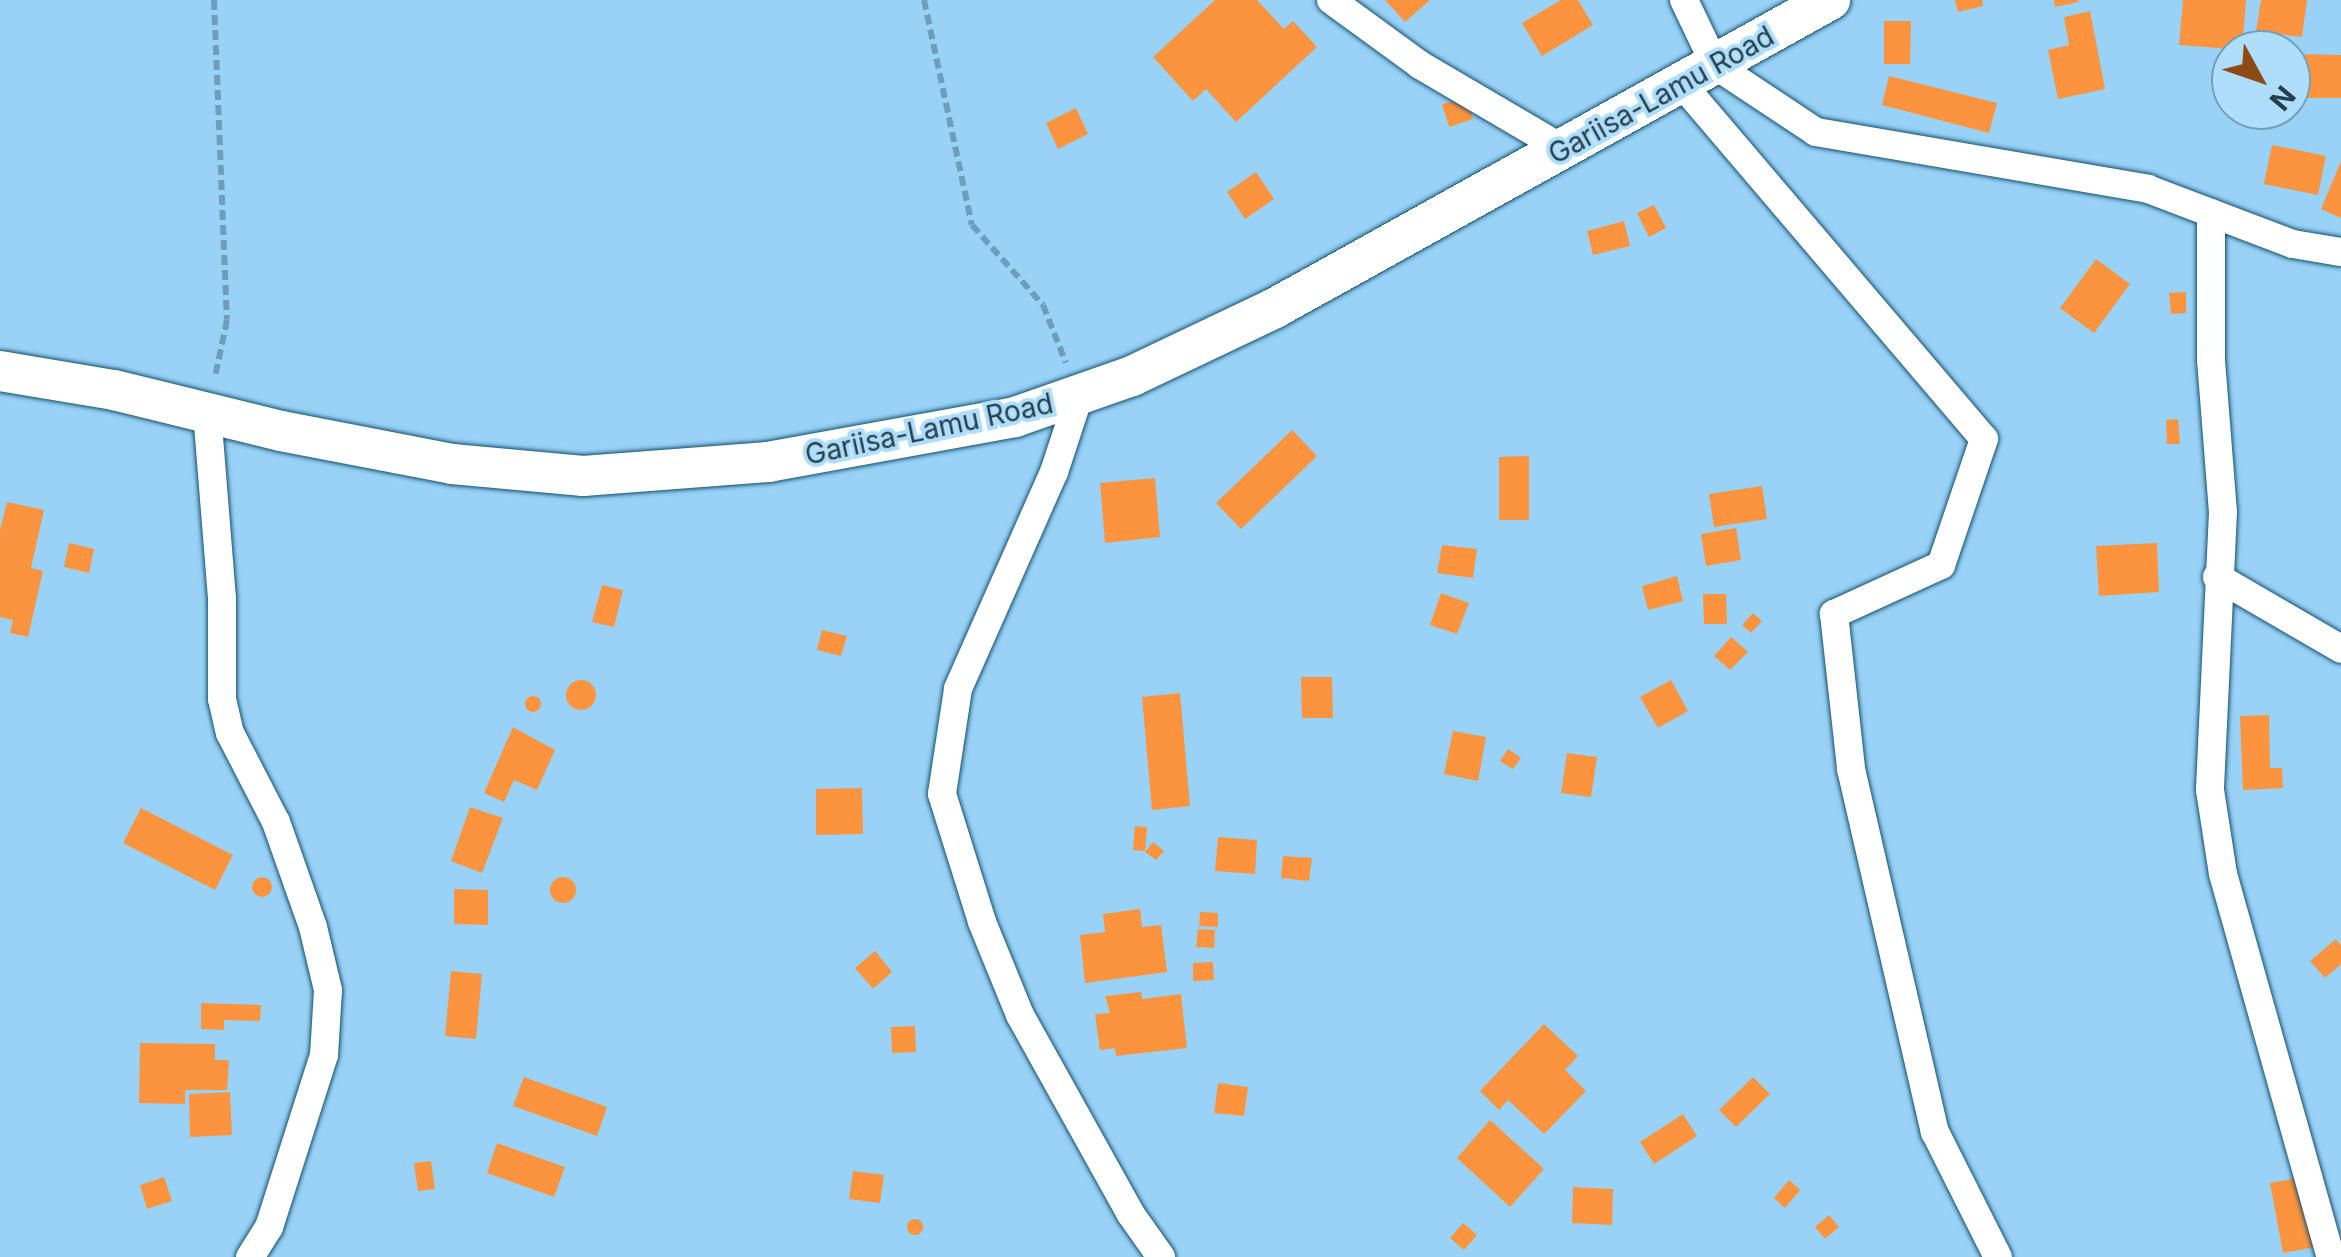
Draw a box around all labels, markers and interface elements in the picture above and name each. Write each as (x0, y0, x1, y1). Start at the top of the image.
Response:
street label: Gariisa-Lamu Road (1542, 19, 1780, 171)
north arrow (2211, 30, 2311, 130)
text: N (2263, 79, 2302, 117)
street label: Gariisa-Lamu Road (802, 386, 1056, 472)

